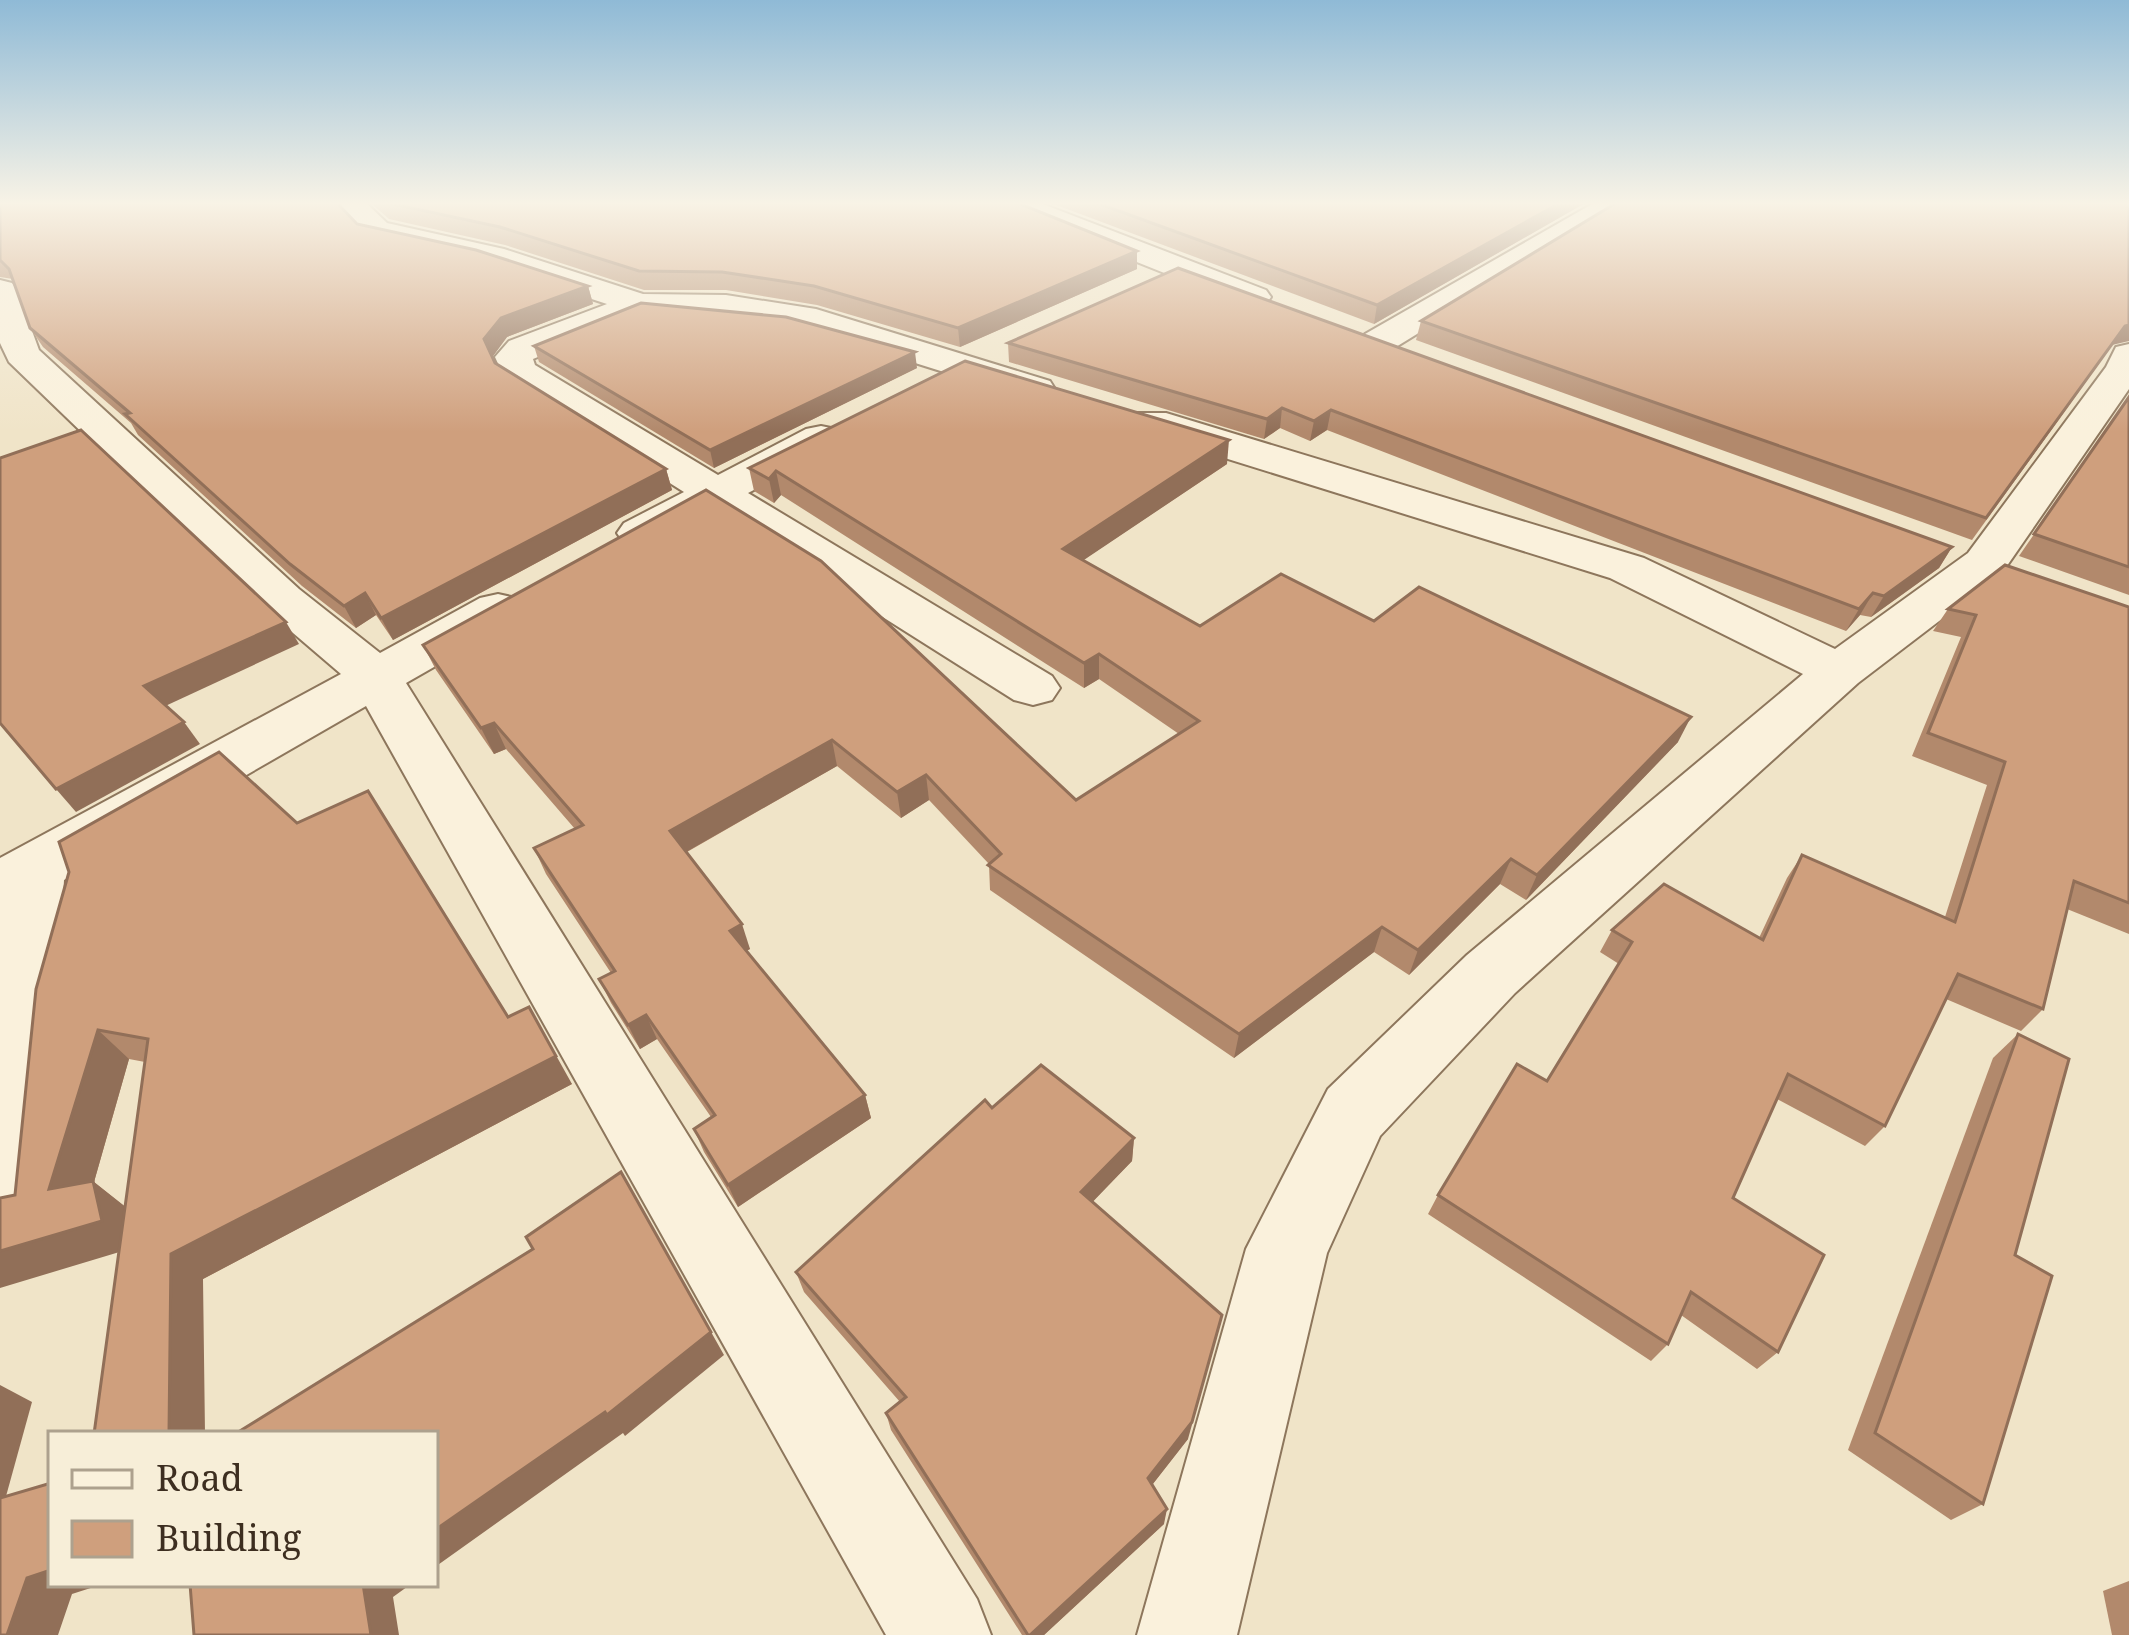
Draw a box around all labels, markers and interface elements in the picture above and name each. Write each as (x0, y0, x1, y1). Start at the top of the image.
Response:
legend (48, 1431, 438, 1587)
text: Road (156, 1453, 243, 1502)
text: Building (156, 1513, 301, 1562)

